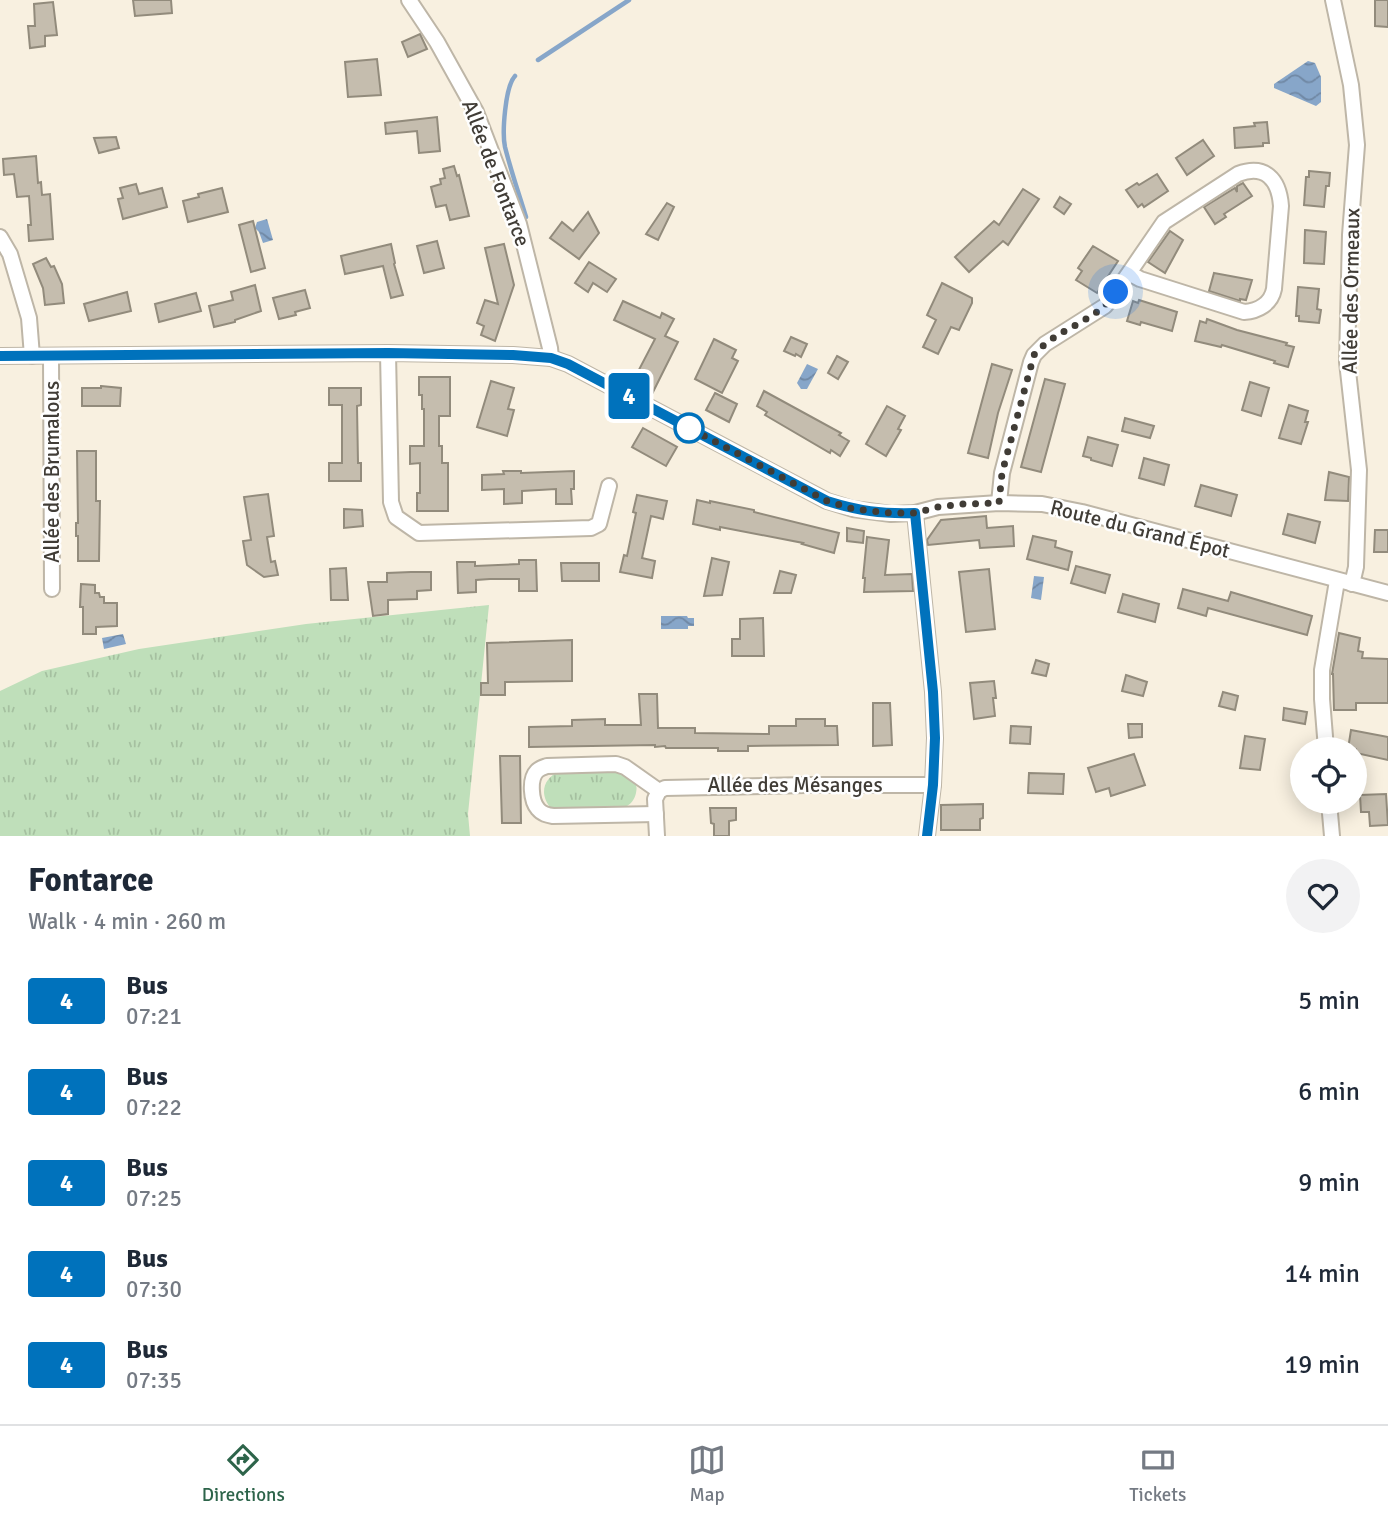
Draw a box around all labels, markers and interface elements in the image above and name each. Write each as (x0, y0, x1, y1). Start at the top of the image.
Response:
street label: Allée de Fontarce (456, 96, 536, 250)
street label: Allée des Ormeaux (1337, 207, 1365, 374)
your location (1098, 274, 1133, 309)
line badge: 4 (606, 373, 652, 419)
street label: Allée des Brumalous (39, 381, 65, 563)
text: 4 (623, 381, 635, 411)
unlabelled marker (674, 413, 704, 443)
street label: Route du Grand Épot (1047, 494, 1233, 564)
map controls (1290, 737, 1367, 814)
button: locate (1290, 737, 1367, 814)
street label: Allée des Mésanges (707, 772, 883, 798)
button: heart (1286, 859, 1360, 933)
text: Fontarce (28, 860, 154, 901)
text: Walk · 4 min · 260 m (28, 907, 226, 936)
text: Bus (126, 970, 168, 1002)
text: 5 min (1298, 985, 1360, 1017)
text: 4 (60, 986, 73, 1016)
text: 07:21 (126, 1002, 182, 1031)
text: Bus (126, 1061, 168, 1093)
text: 6 min (1298, 1076, 1360, 1108)
text: 4 (60, 1077, 73, 1107)
text: 07:22 (126, 1093, 182, 1122)
text: Bus (126, 1152, 168, 1184)
text: 9 min (1298, 1167, 1360, 1199)
text: 4 (60, 1168, 73, 1198)
text: 07:25 (126, 1184, 182, 1213)
text: Bus (126, 1243, 168, 1275)
text: 14 min (1284, 1258, 1360, 1290)
text: 4 (60, 1259, 73, 1289)
text: 07:30 (126, 1275, 182, 1304)
text: Bus (126, 1334, 168, 1366)
text: 19 min (1284, 1349, 1360, 1381)
text: 4 (60, 1350, 73, 1380)
text: 07:35 (126, 1366, 182, 1395)
tab: Directions (202, 1441, 285, 1507)
tab: Map (688, 1441, 726, 1507)
tab: Tickets (1129, 1441, 1186, 1507)

